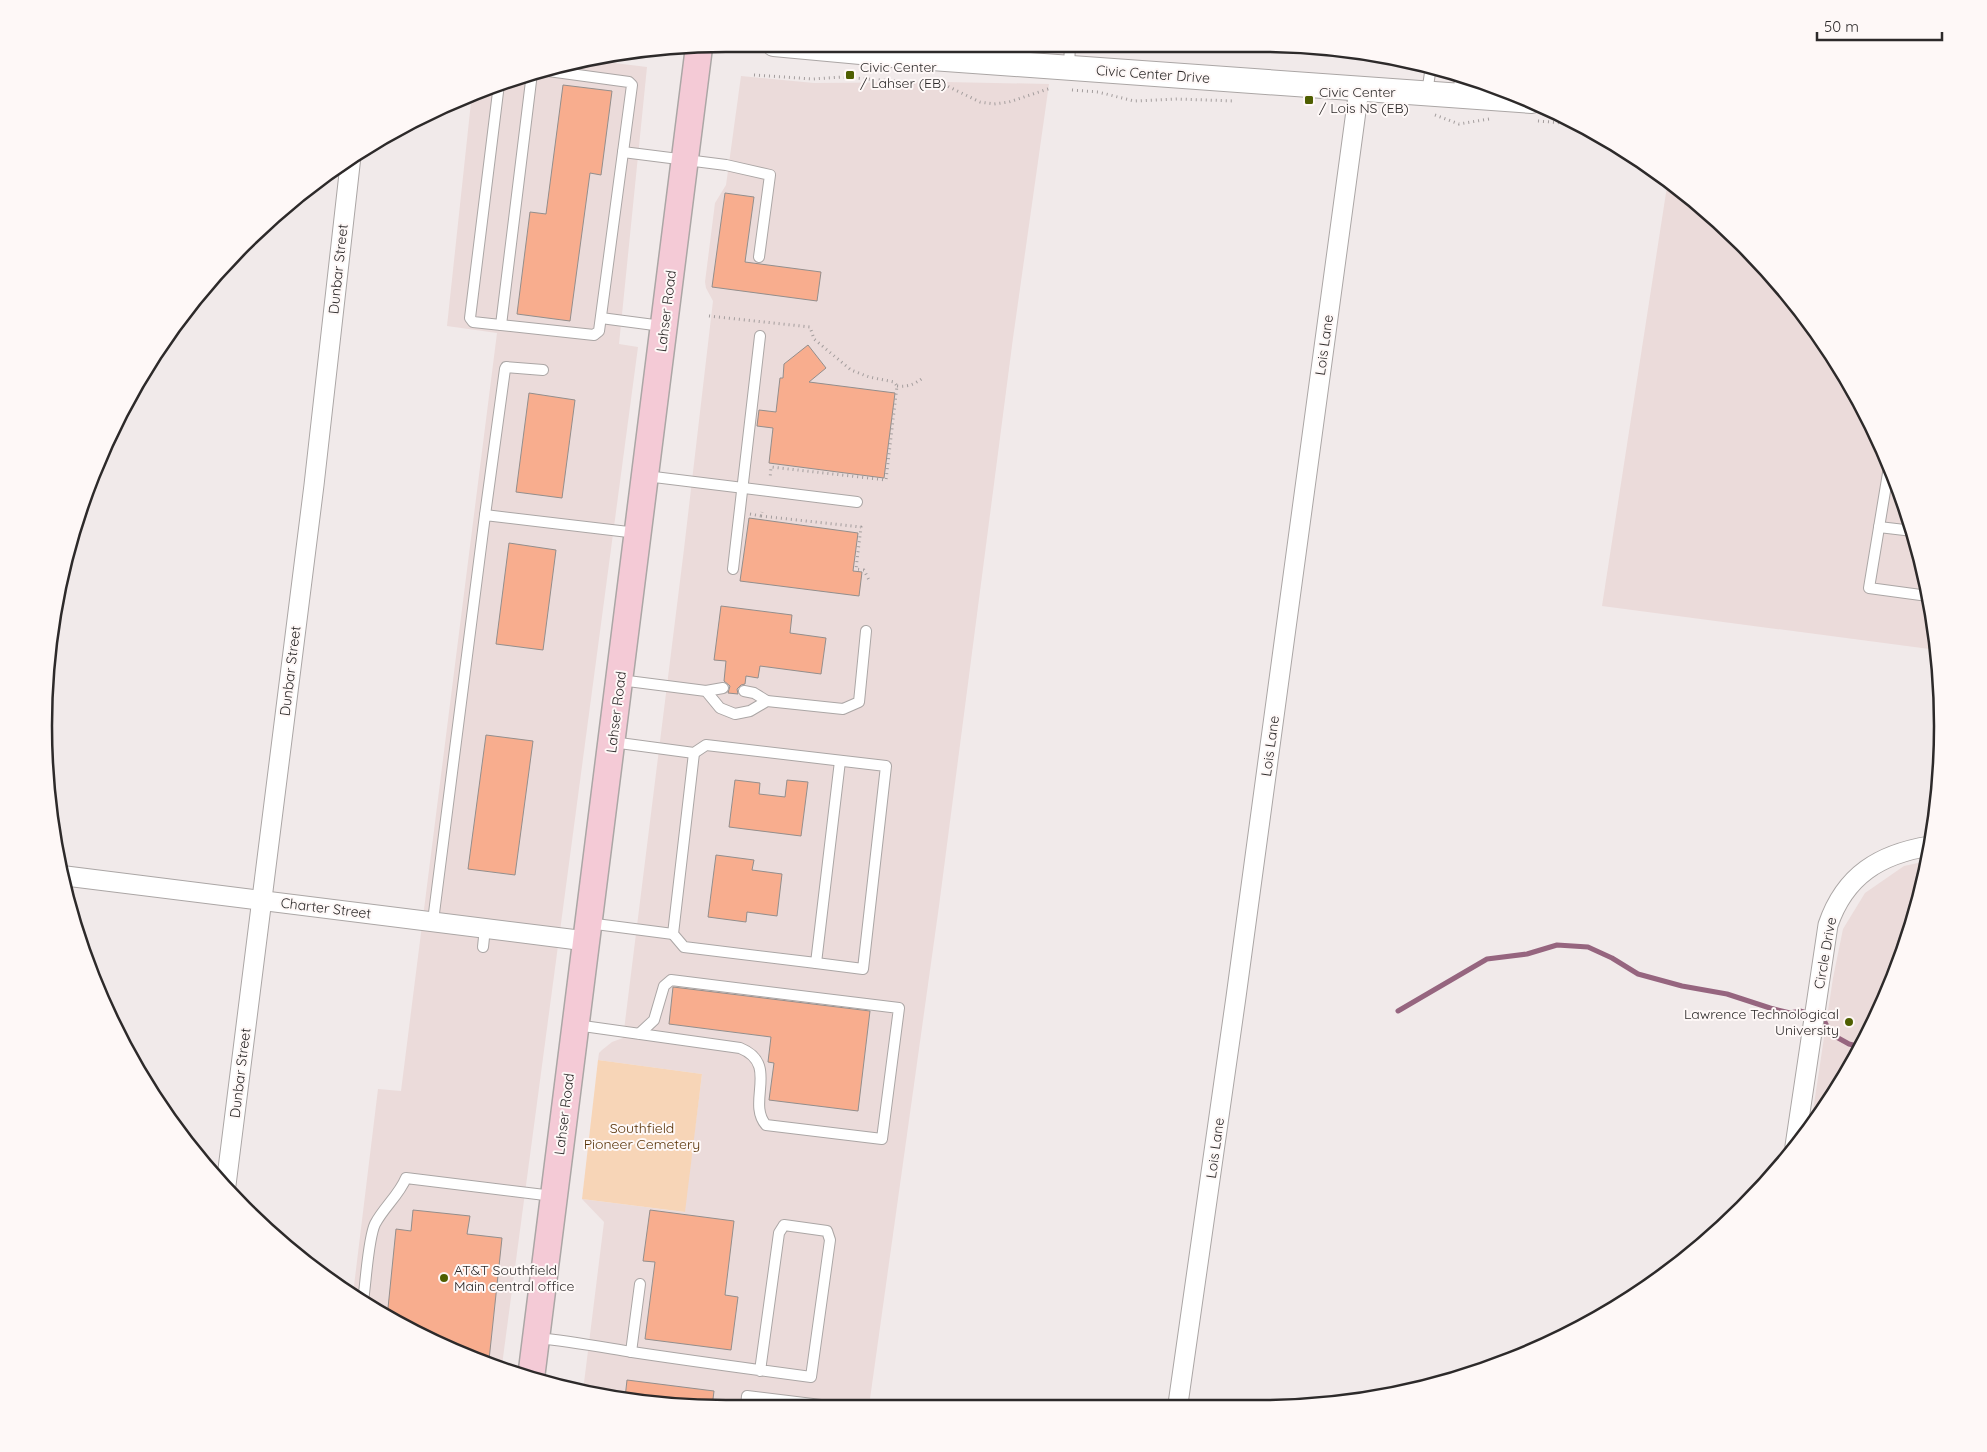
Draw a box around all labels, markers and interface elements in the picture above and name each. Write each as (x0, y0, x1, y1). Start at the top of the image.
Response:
scale bar (1817, 10, 1942, 42)
text: 50 m (1824, 17, 1859, 36)
place label: Civic Center / Lahser (EB) (860, 58, 946, 92)
street label: Civic Center Drive (1095, 61, 1211, 87)
marker: Civic Center / Lahser (EB) (844, 69, 856, 81)
place label: Civic Center / Lois NS (EB) (1319, 83, 1409, 117)
marker: Civic Center / Lois NS (EB) (1303, 94, 1315, 106)
street label: Dunbar Street (324, 223, 352, 315)
street label: Lahser Road (652, 269, 680, 353)
street label: Lois Lane (1311, 313, 1337, 377)
street label: Dunbar Street (276, 625, 304, 717)
street label: Lahser Road (602, 670, 630, 754)
street label: Lois Lane (1257, 714, 1283, 778)
street label: Charter Street (280, 894, 373, 923)
street label: Circle Drive (1810, 915, 1840, 991)
place label: Lawrence Technological University (1684, 1005, 1839, 1039)
marker: Lawrence Technological University (1843, 1016, 1855, 1028)
street label: Dunbar Street (226, 1027, 254, 1119)
street label: Lahser Road (550, 1072, 578, 1156)
street label: Lois Lane (1202, 1116, 1228, 1180)
park label: Southfield Pioneer Cemetery (584, 1119, 700, 1153)
place label: AT&T Southfield Main central office (454, 1261, 574, 1295)
marker: AT&T Southfield Main central office (438, 1272, 450, 1284)

